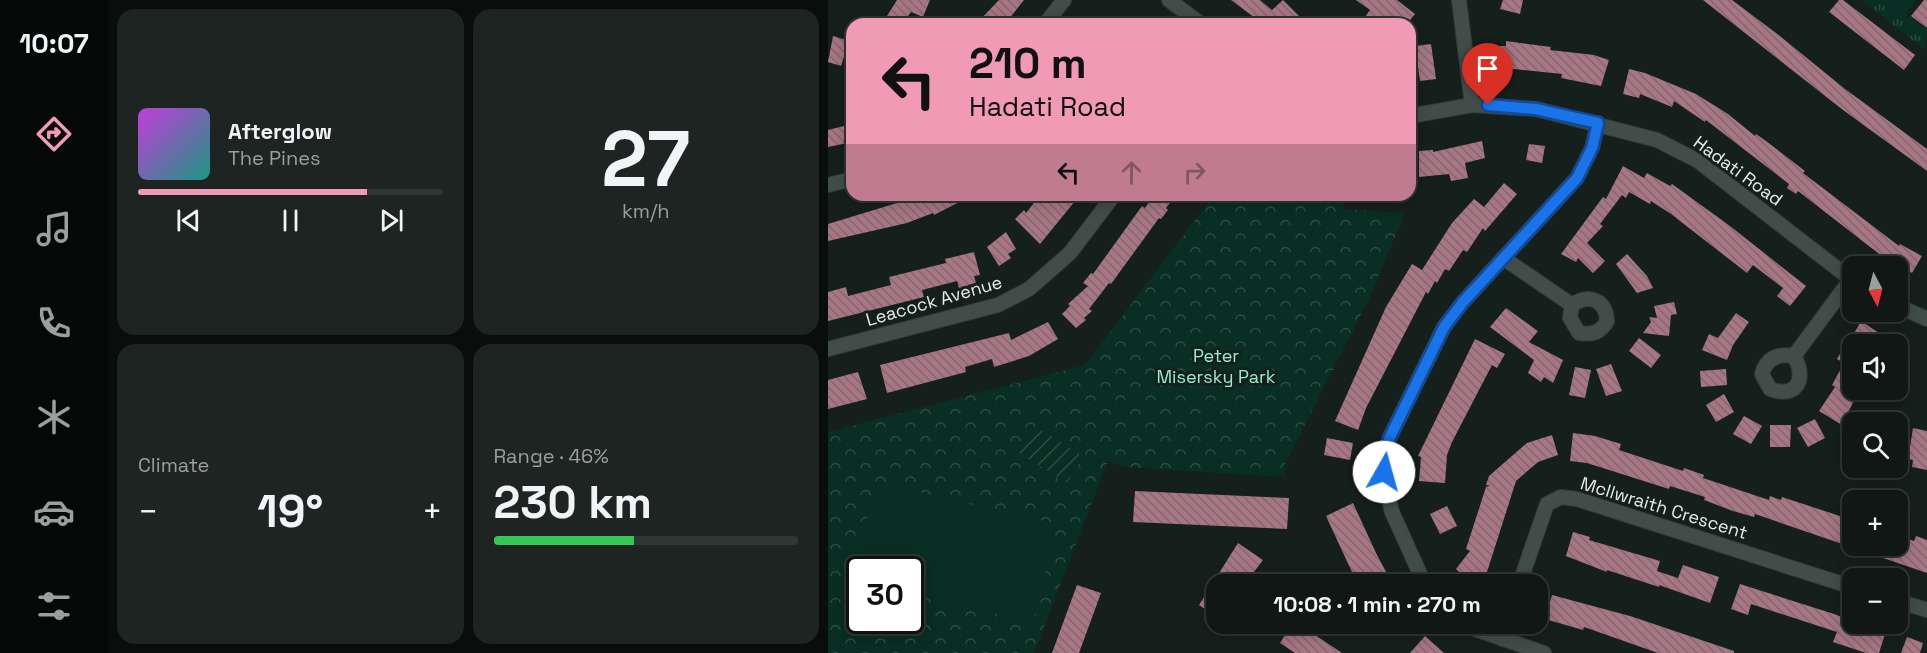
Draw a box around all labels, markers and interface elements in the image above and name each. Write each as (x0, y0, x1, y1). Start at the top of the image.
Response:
text: 10:07 (19, 26, 89, 61)
text: 210 m (969, 37, 1087, 90)
icon: left (870, 42, 948, 120)
pin (1462, 43, 1513, 105)
icon: arrive (1471, 52, 1504, 85)
text: Hadati Road (969, 89, 1126, 124)
text: 27 (601, 109, 690, 209)
icon: directions (33, 113, 75, 155)
text: Afterglow (228, 117, 332, 145)
street label: Hadati Road (1689, 130, 1787, 211)
text: The Pines (228, 145, 321, 171)
icon: left (1052, 156, 1085, 189)
icon: ahead (1115, 156, 1148, 189)
icon: right (1178, 156, 1211, 189)
text: km/h (622, 198, 670, 224)
icon: previous (172, 204, 205, 237)
icon: pause (274, 204, 307, 237)
icon: next (375, 204, 408, 237)
icon: music (33, 208, 75, 250)
north arrow (1842, 256, 1908, 322)
map controls (1842, 256, 1908, 634)
street label: Leacock Avenue (863, 270, 1005, 331)
icon: phone (33, 302, 75, 344)
button: sound (1842, 334, 1908, 400)
park label: Peter Misersky Park (1157, 344, 1276, 388)
icon: climate (33, 396, 75, 438)
button: search (1842, 412, 1908, 478)
position arrow (1352, 440, 1416, 504)
text: Range · 46% (494, 443, 609, 469)
text: Climate (138, 452, 209, 478)
street label: McIlwraith Crescent (1578, 471, 1750, 544)
text: 230 km (494, 474, 652, 531)
text: 19° (257, 483, 323, 540)
button: + (1842, 490, 1908, 556)
icon: car (33, 491, 75, 533)
text: − (138, 491, 158, 533)
text: + (422, 491, 442, 533)
speed limit sign: 30 (846, 556, 924, 634)
button: − (1842, 568, 1908, 634)
icon: filters (33, 585, 75, 627)
text: 10:08 · 1 min · 270 m (1273, 590, 1481, 618)

